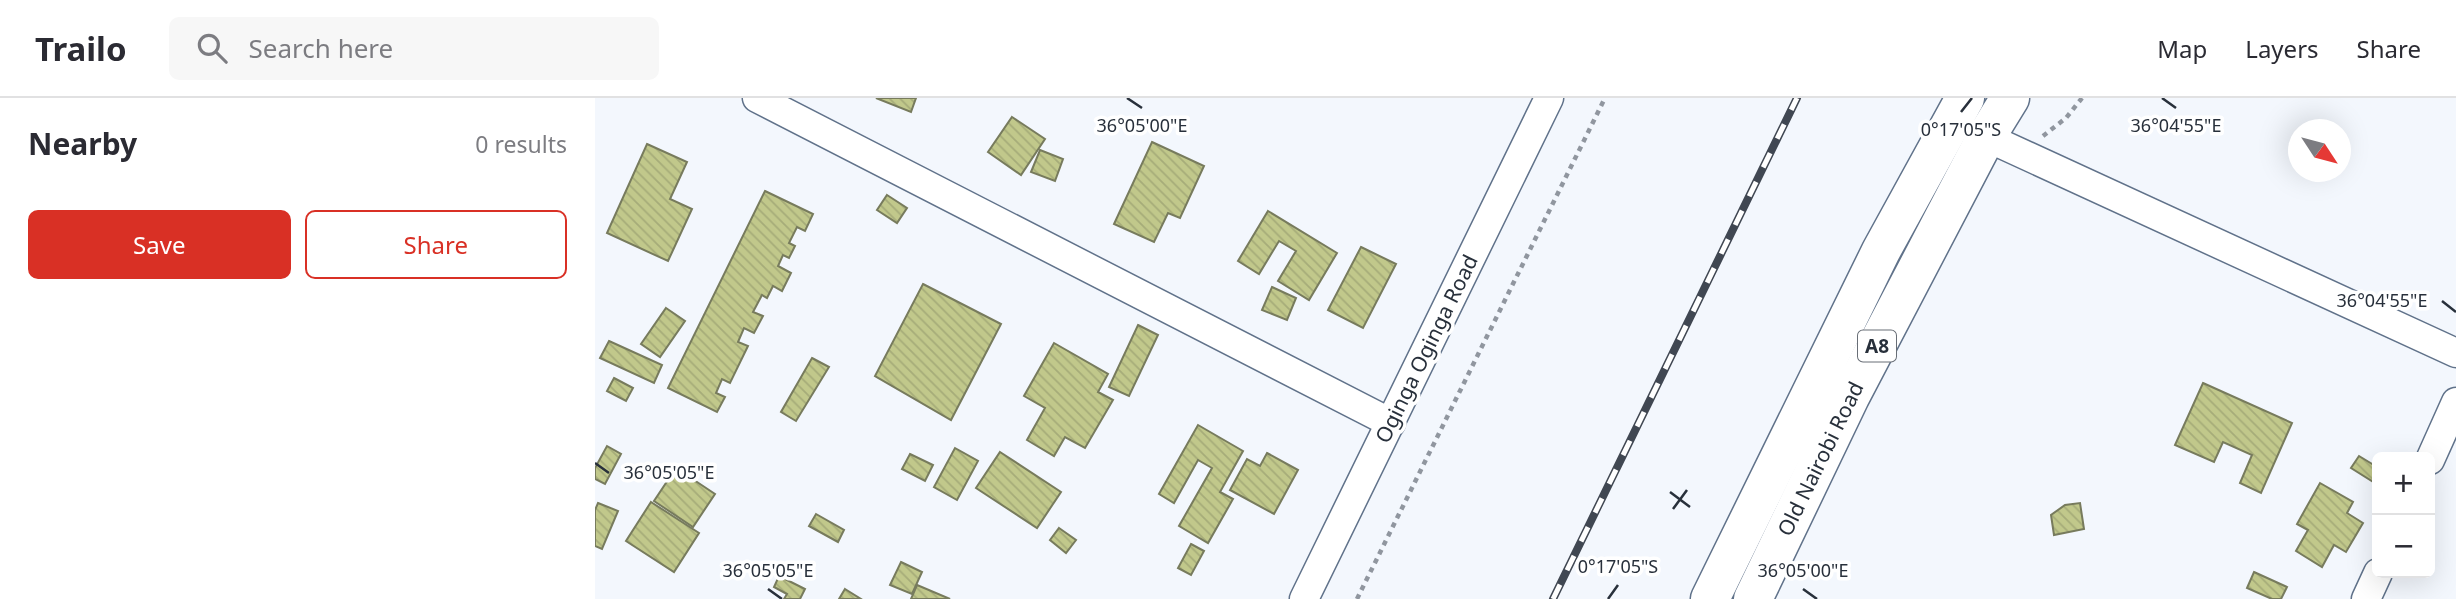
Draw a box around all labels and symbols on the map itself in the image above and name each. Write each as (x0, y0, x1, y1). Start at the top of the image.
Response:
text: 36°05'00"E (1097, 113, 1187, 137)
text: 36°04'55"E (2131, 113, 2221, 137)
text: 0°17'05"S (1921, 117, 2001, 141)
north arrow (2288, 119, 2351, 182)
street label: Oginga Oginga Road (1368, 250, 1484, 447)
text: 36°04'55"E (2337, 288, 2427, 312)
road number: A8 (1858, 330, 1896, 362)
street label: Old Nairobi Road (1771, 377, 1870, 540)
text: 36°05'05"E (624, 460, 714, 484)
text: 0°17'05"S (1578, 554, 1658, 578)
text: 36°05'05"E (723, 558, 813, 582)
text: 36°05'00"E (1758, 558, 1848, 582)

